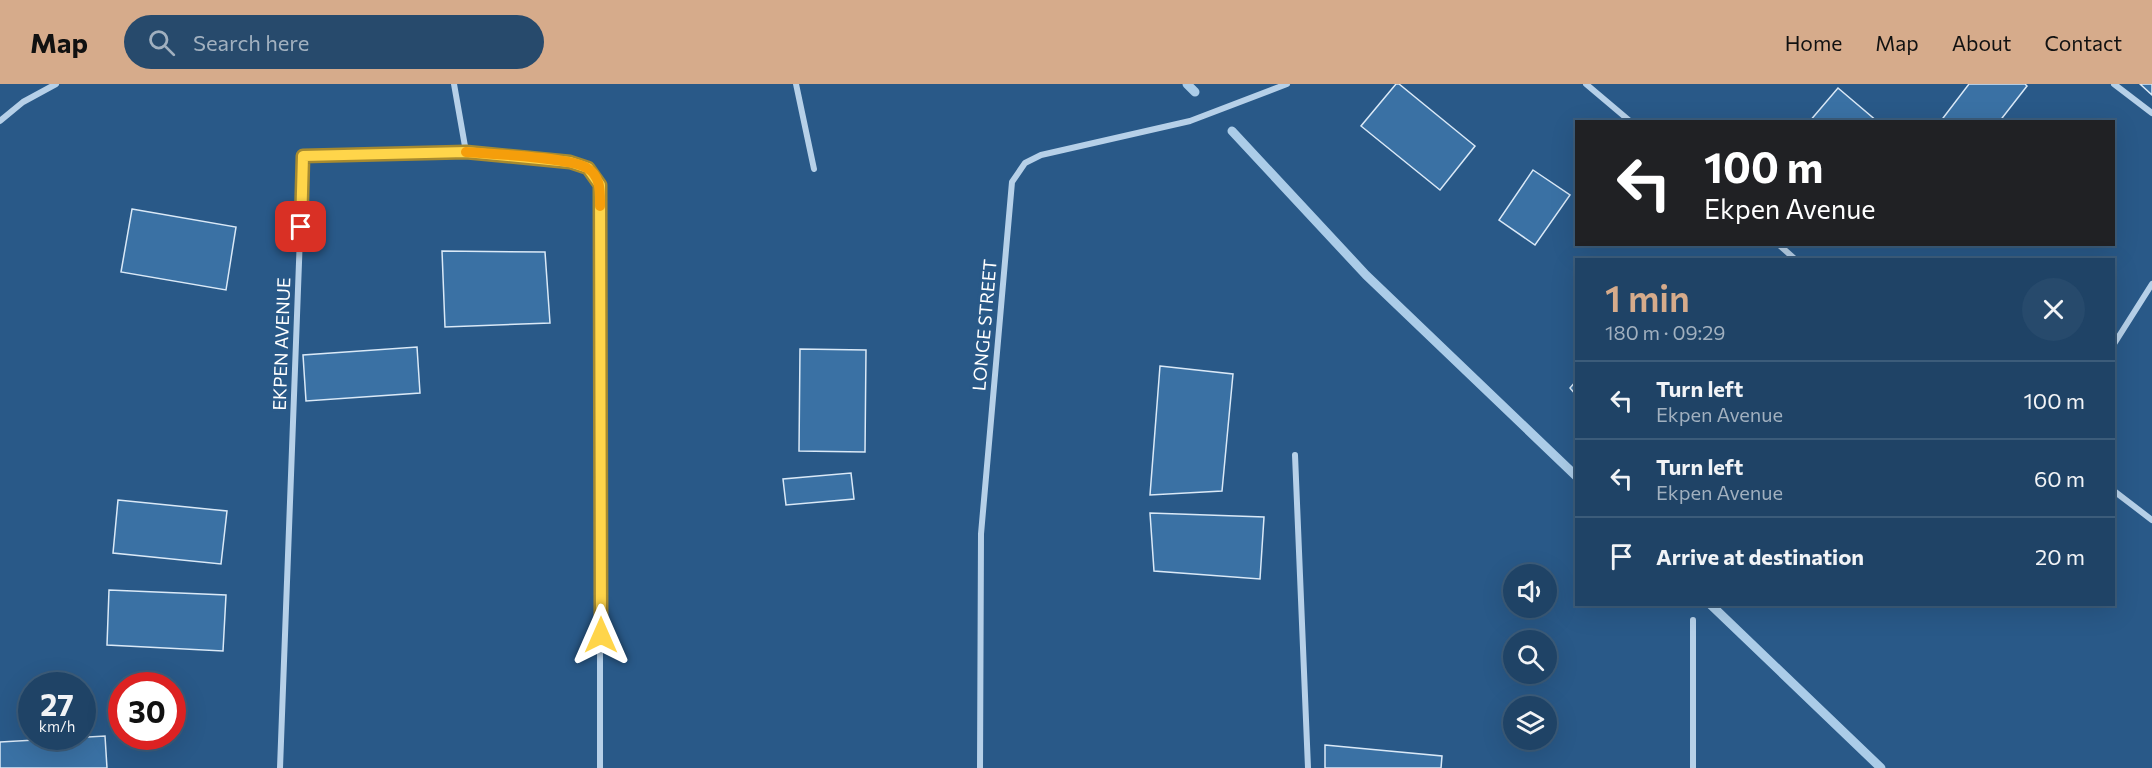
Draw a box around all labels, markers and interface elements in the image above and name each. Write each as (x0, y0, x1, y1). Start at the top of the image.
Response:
search box (124, 15, 544, 69)
text: Map (30, 25, 88, 59)
icon: search (145, 26, 178, 59)
text: Search here (193, 29, 309, 56)
text: Home (1785, 30, 1842, 55)
text: Map (1875, 30, 1919, 55)
text: About (1952, 30, 2011, 55)
text: Contact (2044, 30, 2122, 55)
text: 100 m (1704, 140, 1824, 192)
icon: left (1605, 144, 1683, 222)
text: Ekpen Avenue (1704, 192, 1876, 225)
pin (275, 201, 326, 252)
icon: arrive (284, 210, 317, 243)
street label: LONGE STREET (967, 258, 1001, 392)
text: 1 min (1605, 275, 1690, 319)
street label: EKPEN AVENUE (268, 277, 294, 411)
button: close (2022, 278, 2085, 341)
text: 180 m · 09:29 (1605, 320, 1726, 344)
text: Turn left (1656, 375, 1743, 402)
icon: left (1605, 384, 1638, 417)
text: 100 m (2023, 387, 2085, 414)
text: Ekpen Avenue (1656, 402, 1783, 426)
text: Turn left (1656, 453, 1743, 480)
icon: left (1605, 462, 1638, 495)
text: 60 m (2034, 465, 2085, 492)
text: Ekpen Avenue (1656, 480, 1783, 504)
icon: arrive (1605, 540, 1638, 573)
text: Arrive at destination (1656, 543, 1864, 570)
text: 20 m (2035, 543, 2085, 570)
map controls (1503, 564, 1557, 750)
button: sound (1503, 564, 1557, 618)
position arrow (569, 603, 633, 667)
button: search (1503, 630, 1557, 684)
speed limit sign: 30 (108, 672, 186, 750)
text: 27 (40, 685, 74, 722)
button: layers (1503, 696, 1557, 750)
text: km/h (39, 717, 75, 735)

